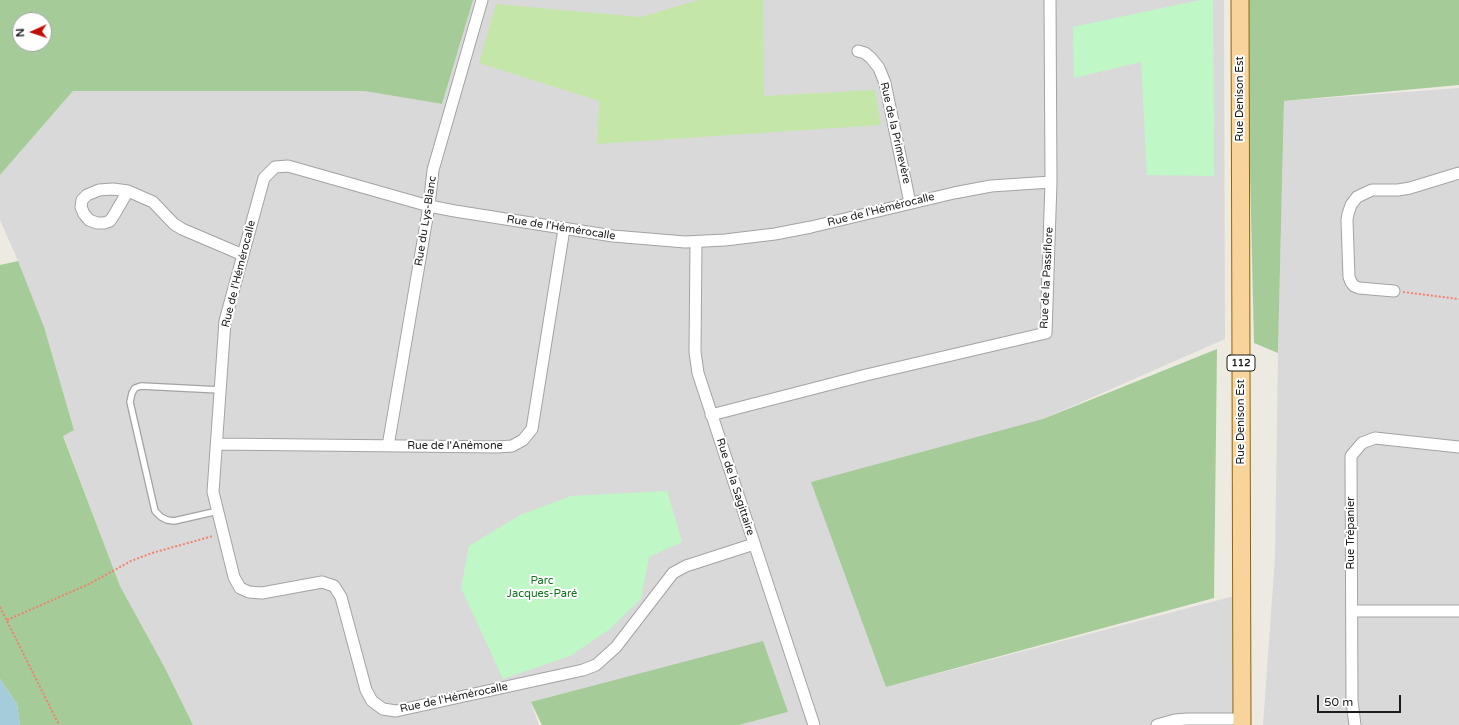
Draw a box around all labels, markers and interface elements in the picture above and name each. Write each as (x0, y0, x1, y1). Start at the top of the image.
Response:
north arrow (12, 12, 52, 52)
text: N (14, 28, 27, 37)
street label: Rue Denison Est (1233, 56, 1247, 142)
street label: Rue de la Primevère (877, 81, 913, 185)
street label: Rue du Lys-Blanc (412, 175, 440, 267)
street label: Rue de l'Hémérocalle (826, 190, 936, 230)
street label: Rue de l'Hémérocalle (506, 213, 616, 243)
street label: Rue de l'Hémérocalle (219, 219, 259, 329)
street label: Rue de la Passiflore (1038, 227, 1056, 329)
road number: 112 (1227, 355, 1255, 371)
street label: Rue Denison Est (1234, 379, 1248, 465)
street label: Rue de la Sagittaire (713, 437, 757, 537)
street label: Rue de l'Anémone (407, 439, 503, 453)
street label: Rue Trépanier (1344, 497, 1358, 569)
park label: Parc Jacques-Paré (507, 574, 577, 600)
street label: Rue de l'Hémérocalle (399, 680, 509, 716)
scale bar (1319, 687, 1403, 713)
text: 50 m (1324, 695, 1353, 709)

